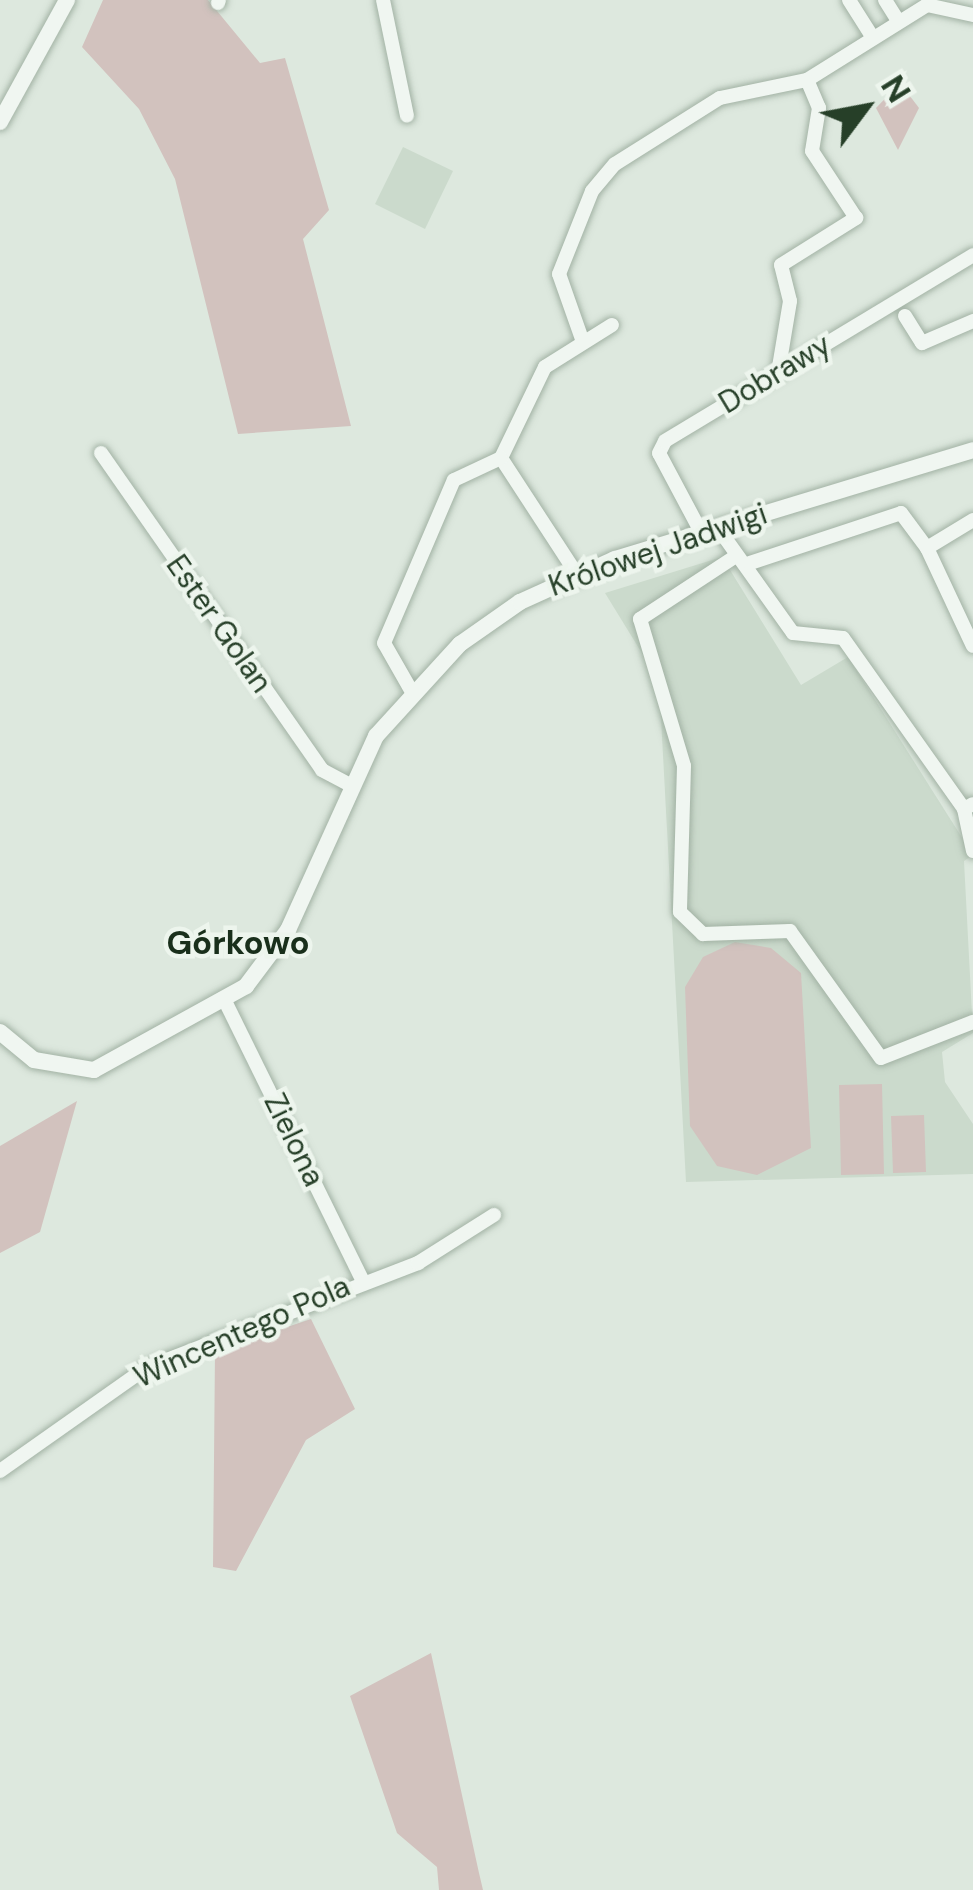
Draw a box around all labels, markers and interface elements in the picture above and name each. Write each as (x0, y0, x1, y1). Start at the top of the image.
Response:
north arrow (805, 48, 925, 168)
text: N (871, 67, 921, 110)
street label: Dobrawy (713, 327, 837, 421)
street label: Królowej Jadwigi (544, 496, 772, 604)
street label: Ester Golan (158, 548, 280, 700)
district label: Górkowo (166, 923, 310, 963)
street label: Zielona (256, 1088, 332, 1192)
street label: Wincentego Pola (129, 1268, 355, 1396)

